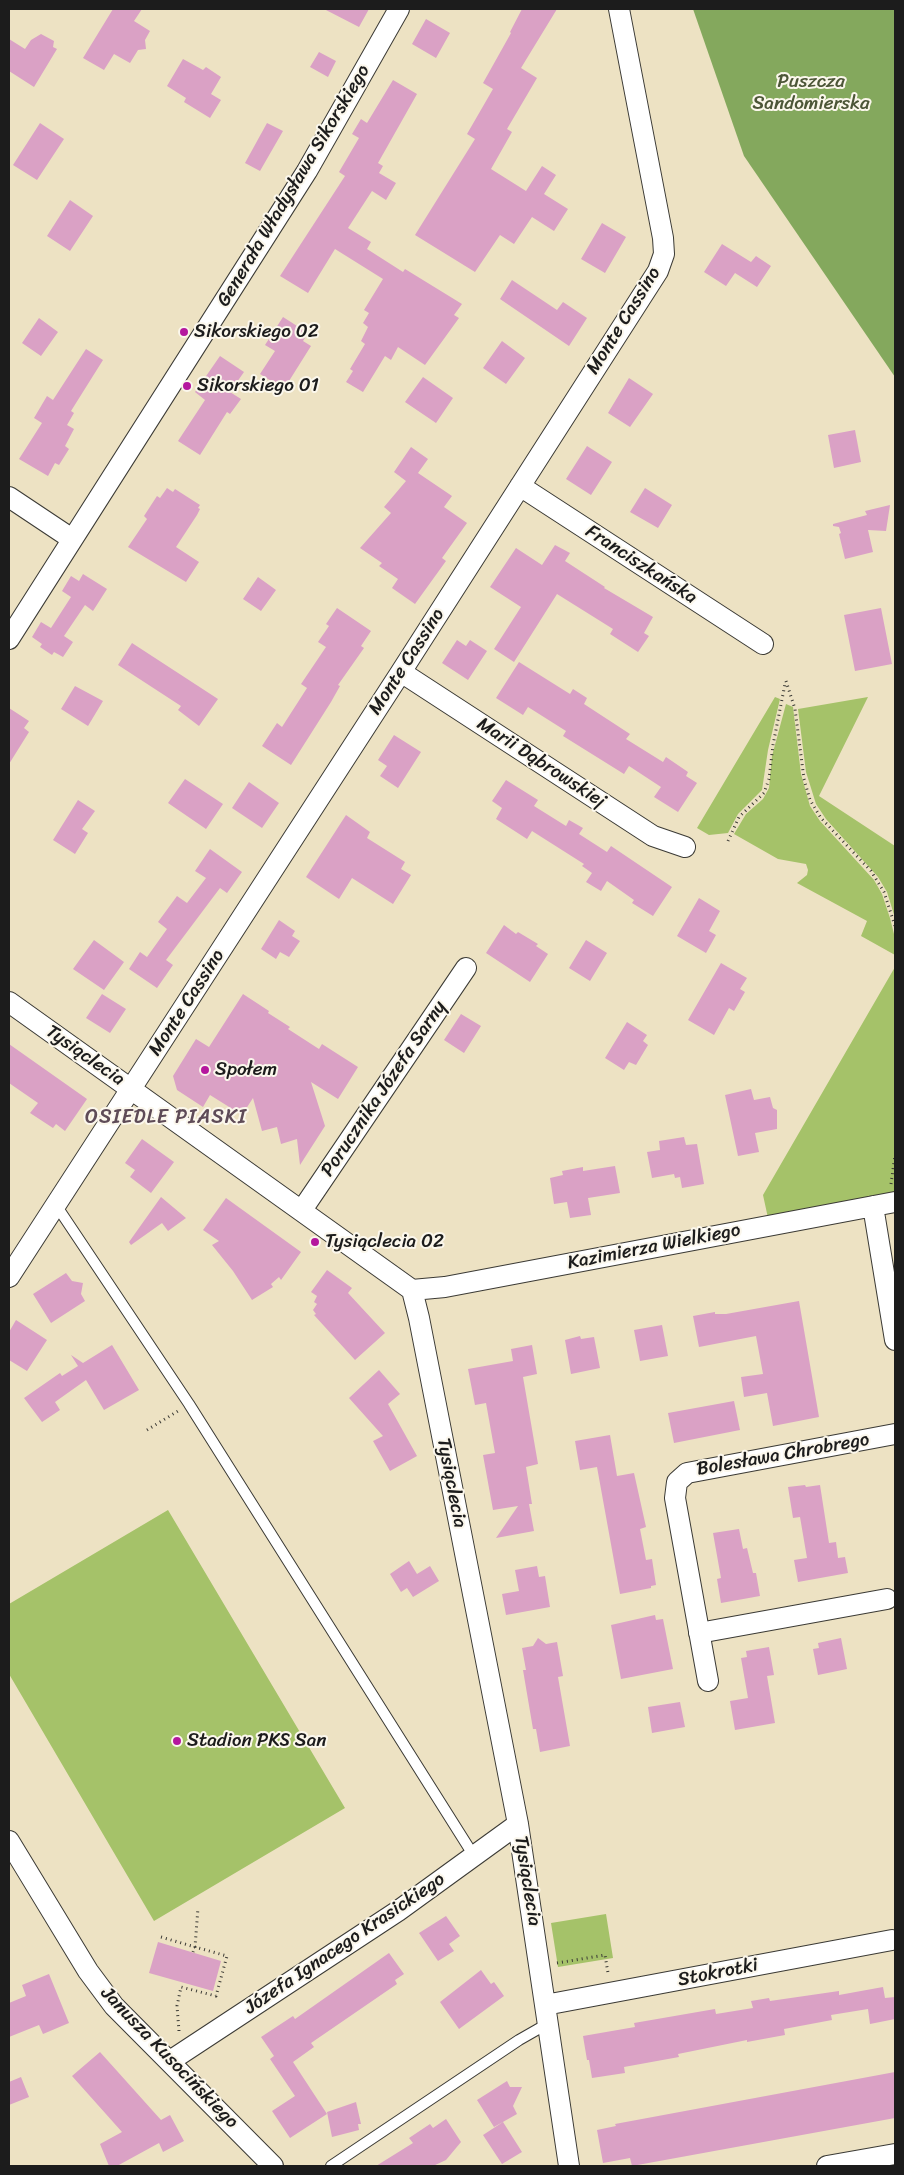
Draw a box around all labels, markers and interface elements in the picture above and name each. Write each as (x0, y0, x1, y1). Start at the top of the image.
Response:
street label: Generała Władysława Sikorskiego (213, 61, 375, 311)
park label: Puszcza Sandomierska (752, 71, 870, 115)
street label: Monte Cassino (582, 263, 666, 379)
place label: Sikorskiego 02 (194, 321, 319, 343)
marker: Sikorskiego 02 (178, 326, 190, 338)
place label: Sikorskiego 01 (197, 375, 319, 397)
marker: Sikorskiego 01 (181, 380, 193, 392)
street label: Franciszkańska (581, 520, 701, 610)
street label: Monte Cassino (364, 605, 450, 719)
street label: Marii Dąbrowskiej (472, 713, 610, 813)
street label: Monte Cassino (144, 946, 230, 1060)
street label: Porucznika Józefa Sarny (317, 997, 451, 1181)
street label: Tysiąclecia (41, 1021, 129, 1091)
place label: Społem (215, 1059, 277, 1081)
marker: Społem (199, 1064, 211, 1076)
district label: OSIEDLE PIASKI (85, 1106, 247, 1130)
street label: Kazimierza Wielkiego (566, 1219, 742, 1275)
place label: Tysiąclecia 02 (325, 1231, 444, 1253)
marker: Tysiąclecia 02 (309, 1236, 321, 1248)
street label: Bolesława Chrobrego (695, 1429, 871, 1481)
street label: Tysiąclecia (431, 1436, 471, 1530)
place label: Stadion PKS San (187, 1730, 327, 1752)
marker: Stadion PKS San (171, 1735, 183, 1747)
street label: Tysiąclecia (509, 1834, 545, 1928)
street label: Józefa Ignacego Krasickiego (240, 1868, 450, 2020)
street label: Stokrotki (676, 1954, 760, 1992)
street label: Janusza Kusocińskiego (95, 1982, 243, 2134)

